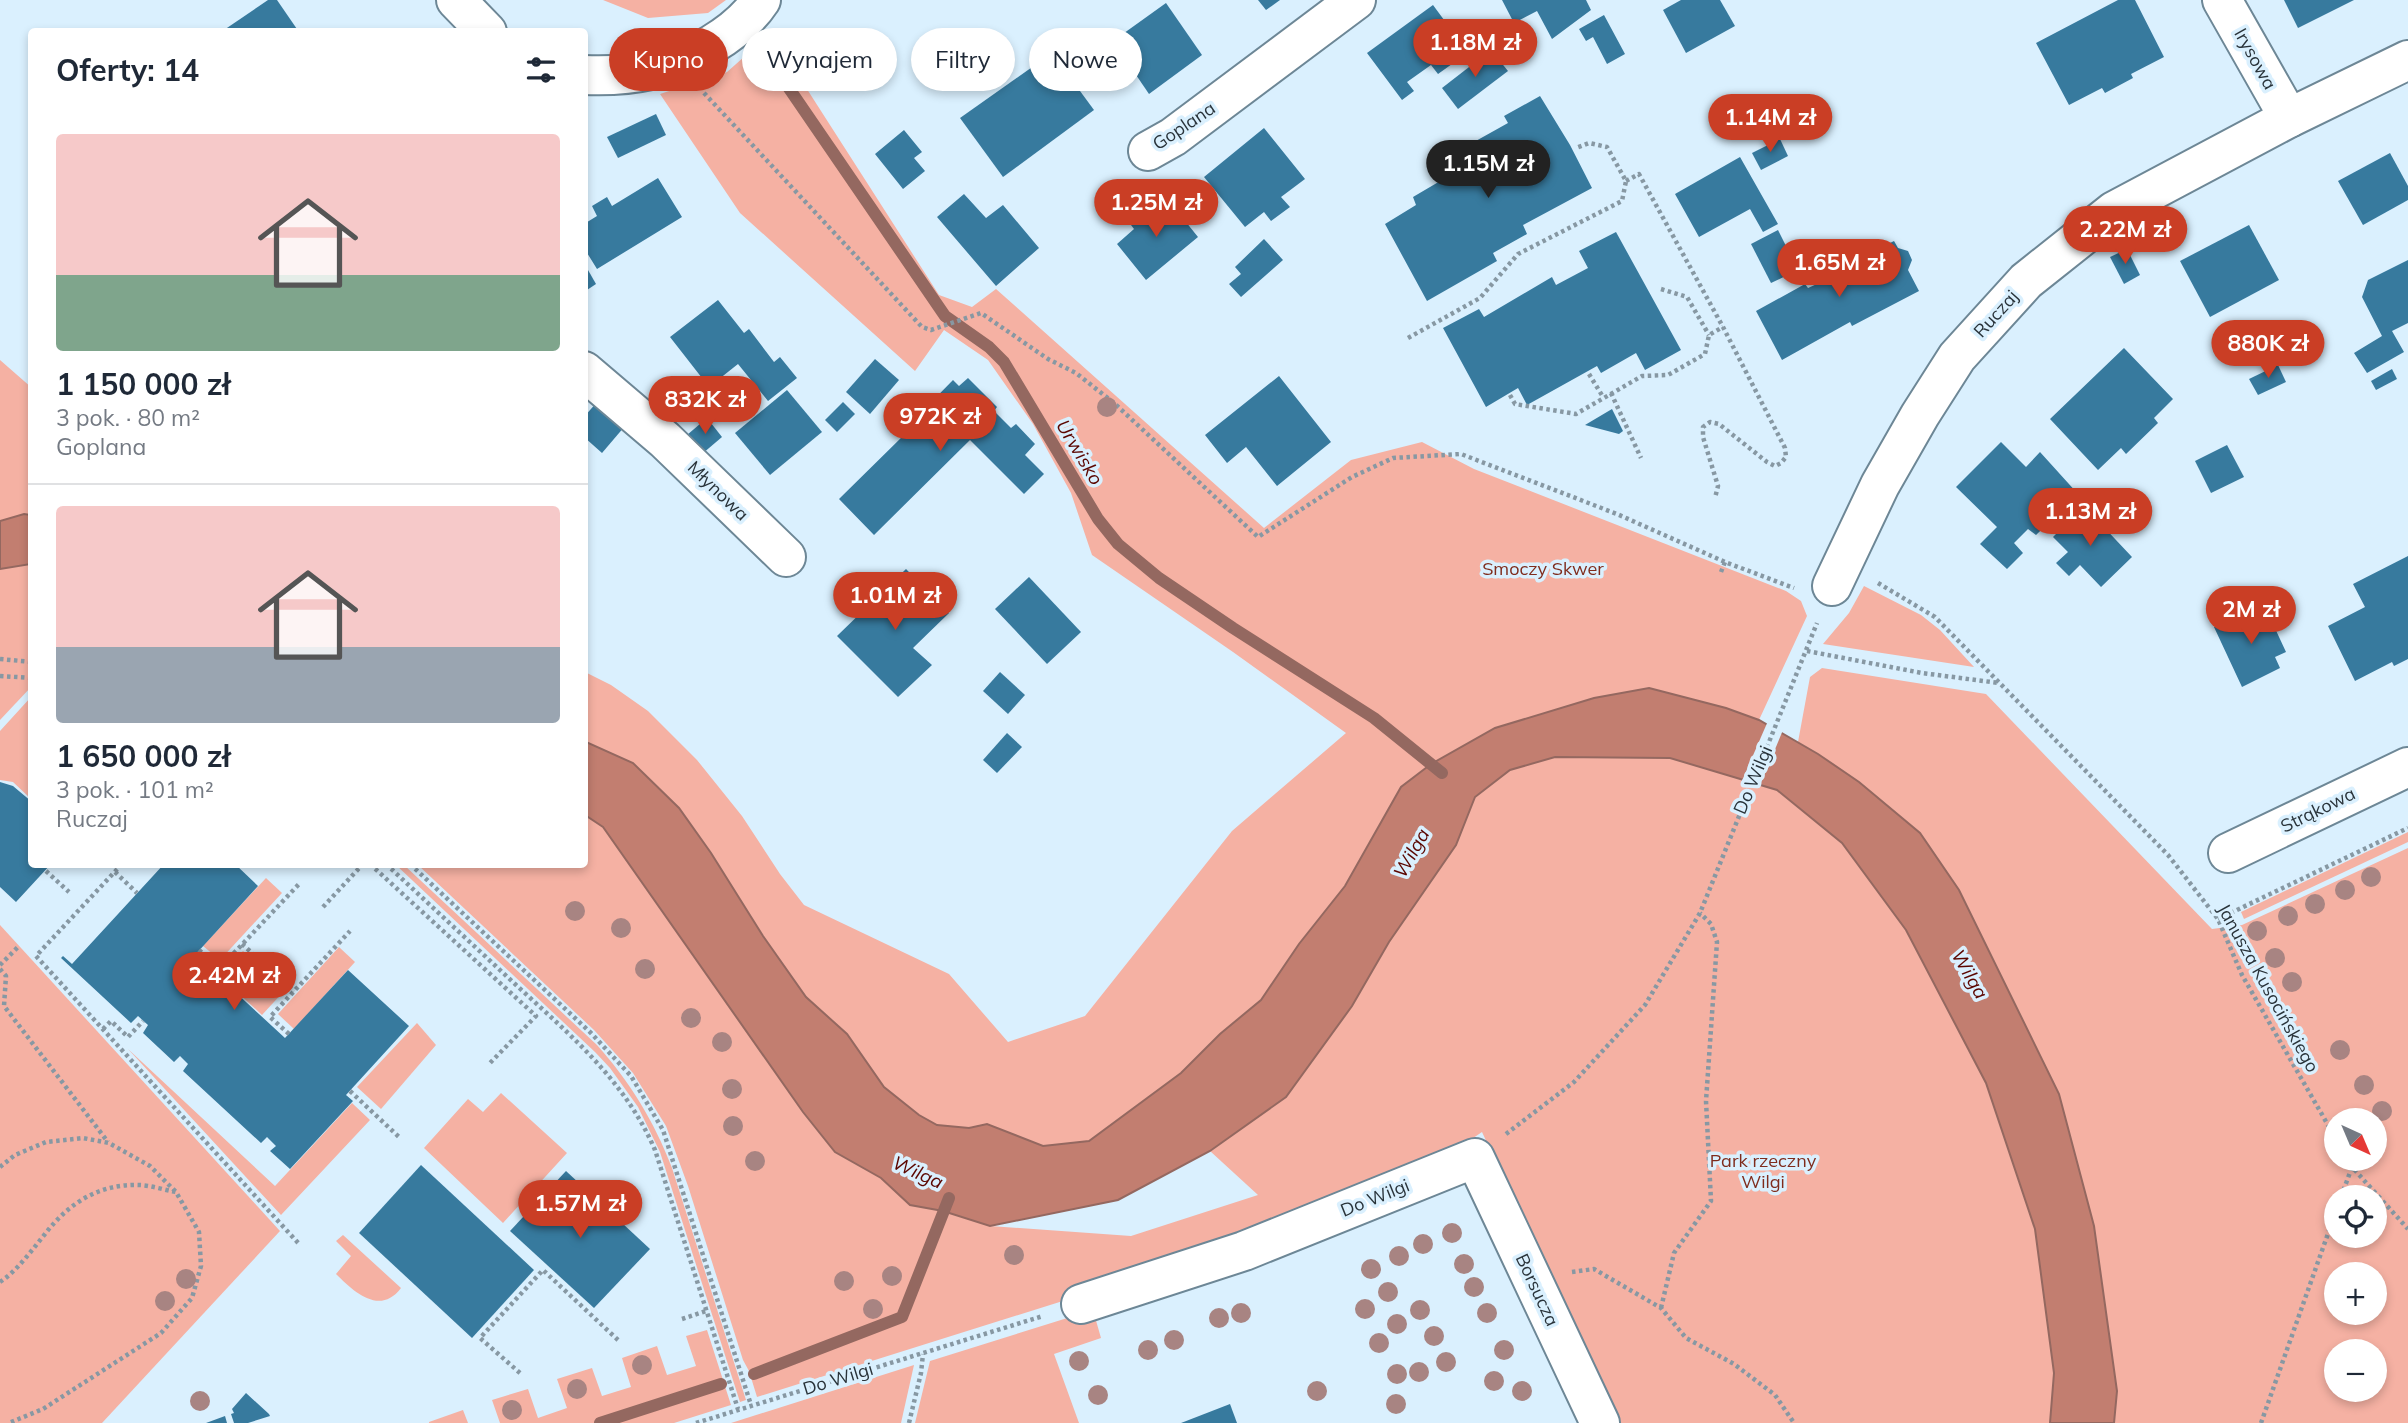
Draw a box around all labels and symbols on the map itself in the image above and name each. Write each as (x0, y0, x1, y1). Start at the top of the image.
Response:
pin: 1.18M zł (1403, 20, 1547, 79)
street label: Irysowa (2229, 24, 2282, 93)
pin: 1.14M zł (1698, 94, 1842, 154)
street label: Goplana (1148, 96, 1219, 155)
pin: 1.15M zł (1416, 140, 1560, 200)
pin: 1.25M zł (1084, 180, 1228, 239)
pin: 2.22M zł (2053, 206, 2197, 266)
pin: 1.65M zł (1767, 240, 1911, 299)
street label: Ruczaj (1968, 285, 2023, 342)
pin: 880K zł (2203, 320, 2333, 380)
pin: 832K zł (640, 376, 770, 436)
pin: 972K zł (875, 393, 1005, 453)
water label: Urwisko (1051, 415, 1109, 489)
street label: Młynowa (683, 456, 754, 525)
pin: 1.13M zł (2018, 489, 2162, 548)
park label: Smoczy Skwer (1482, 557, 1604, 580)
pin: 1.01M zł (823, 572, 967, 632)
pin: 2M zł (2202, 586, 2300, 646)
street label: Do Wilgi (1728, 742, 1777, 818)
street label: Strąkowa (2277, 782, 2359, 837)
water label: Wilga (1388, 824, 1434, 882)
street label: Janusza Kusocińskiego (2213, 899, 2324, 1076)
water label: Wilga (1946, 945, 1994, 1003)
pin: 2.42M zł (162, 953, 306, 1012)
north arrow (2324, 1108, 2387, 1171)
park label: Park rzeczny Wilgi (1710, 1149, 1817, 1193)
water label: Wilga (889, 1150, 947, 1194)
street label: Do Wilgi (1337, 1173, 1413, 1222)
pin: 1.57M zł (508, 1180, 652, 1240)
street label: Borsucza (1511, 1250, 1564, 1330)
street label: Do Wilgi (800, 1357, 876, 1400)

